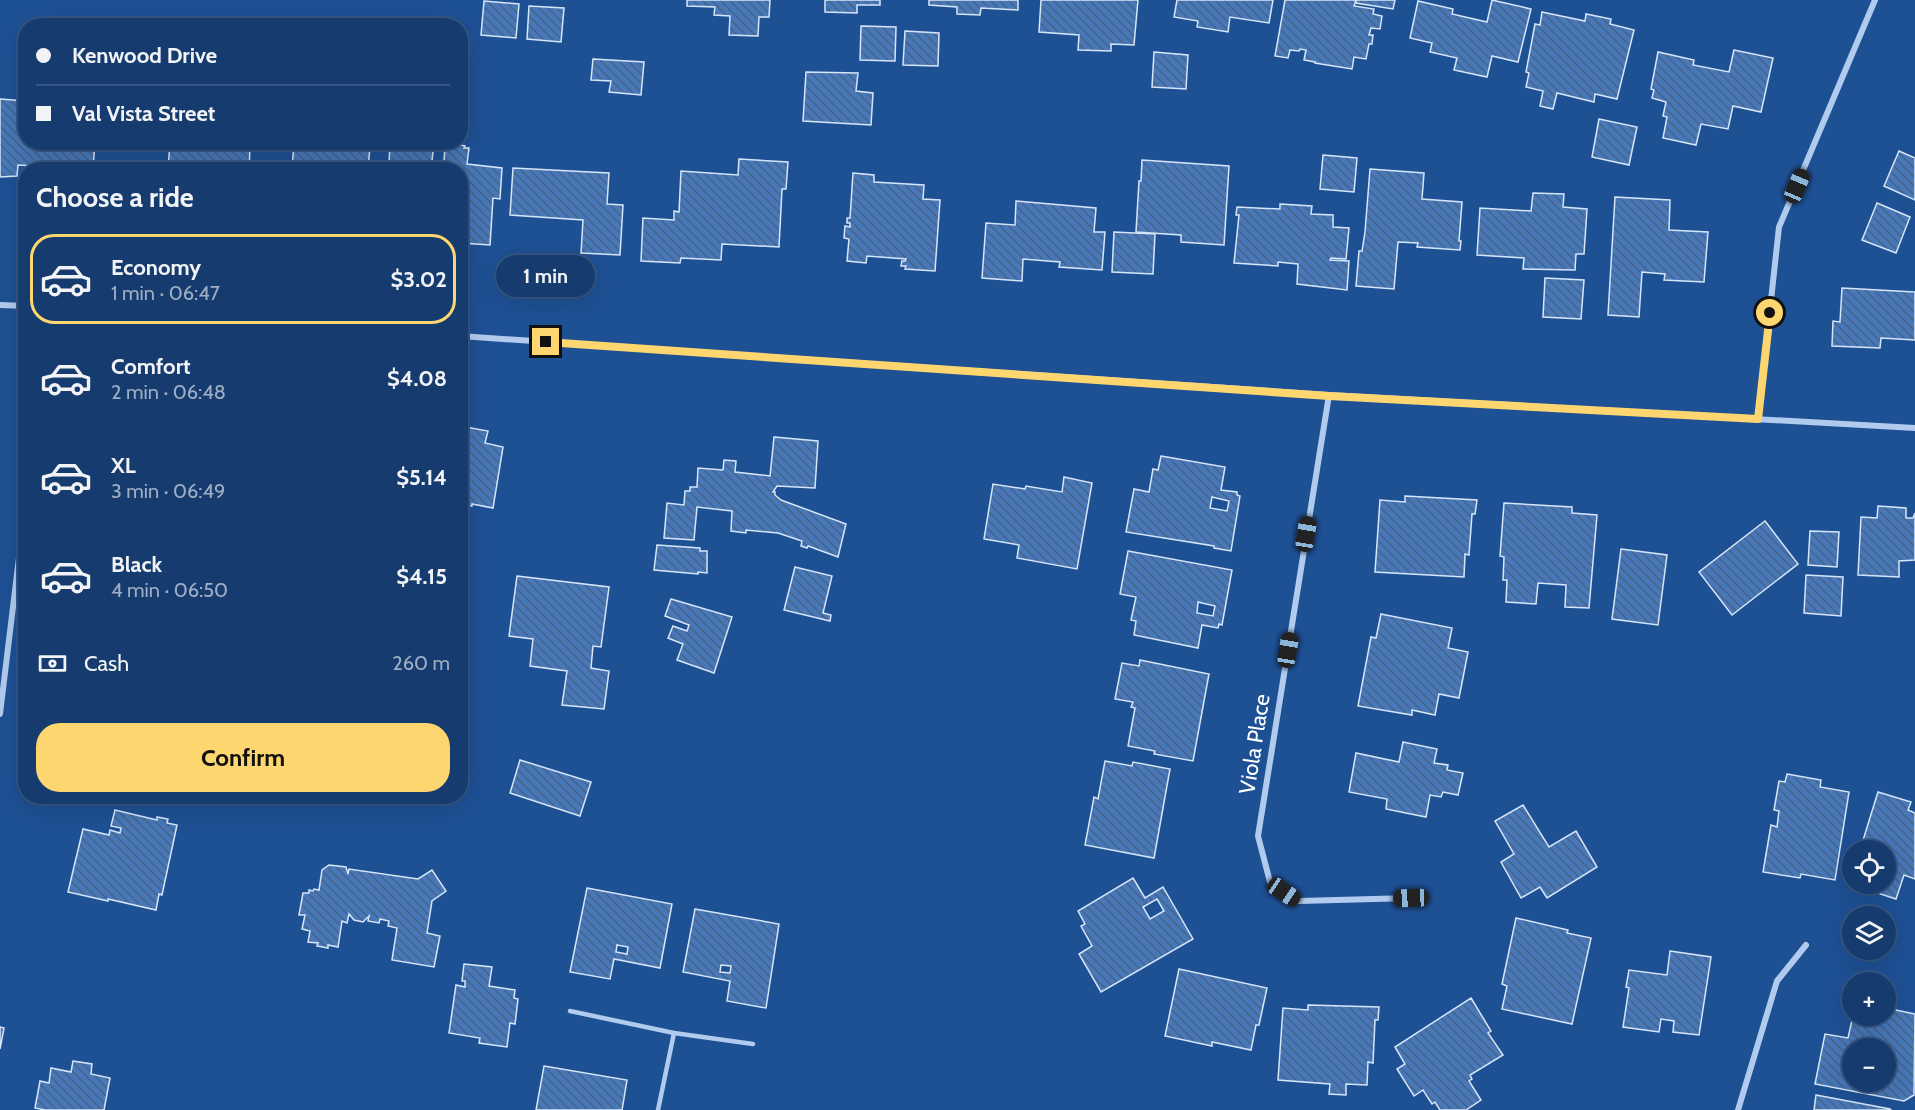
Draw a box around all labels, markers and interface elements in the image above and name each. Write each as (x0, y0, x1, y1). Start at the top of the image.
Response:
text: Kenwood Drive (72, 42, 217, 69)
text: Val Vista Street (72, 100, 215, 127)
car (1782, 166, 1812, 206)
text: Choose a ride (36, 181, 194, 214)
icon: car (39, 252, 93, 306)
text: Economy (111, 254, 201, 281)
callout: 1 min (496, 255, 596, 297)
text: 1 min (523, 264, 568, 288)
text: $3.02 (391, 266, 447, 293)
text: 1 min · 06:47 (111, 281, 220, 305)
route start (1756, 299, 1783, 326)
route end (532, 328, 559, 355)
icon: car (39, 351, 93, 405)
text: Comfort (111, 353, 190, 380)
text: $4.08 (387, 365, 447, 392)
text: 2 min · 06:48 (111, 380, 226, 404)
icon: car (39, 450, 93, 504)
text: XL (111, 452, 136, 479)
text: $5.14 (396, 464, 447, 491)
text: 3 min · 06:49 (111, 479, 225, 503)
car (1294, 515, 1318, 553)
icon: car (39, 549, 93, 603)
text: Black (111, 551, 162, 578)
text: $4.15 (396, 563, 447, 590)
text: 4 min · 06:50 (111, 578, 228, 602)
car (1276, 631, 1300, 669)
icon: cash (36, 647, 69, 680)
text: Cash (84, 650, 129, 677)
text: 260 m (392, 651, 450, 675)
street label: Viola Place (1233, 692, 1276, 796)
button: Confirm (36, 723, 450, 792)
map controls (1842, 840, 1896, 1092)
button: locate (1842, 840, 1896, 894)
car (1264, 874, 1304, 910)
car (1393, 888, 1429, 908)
button: layers (1842, 906, 1896, 960)
button: + (1842, 972, 1896, 1026)
button: − (1842, 1038, 1896, 1092)

